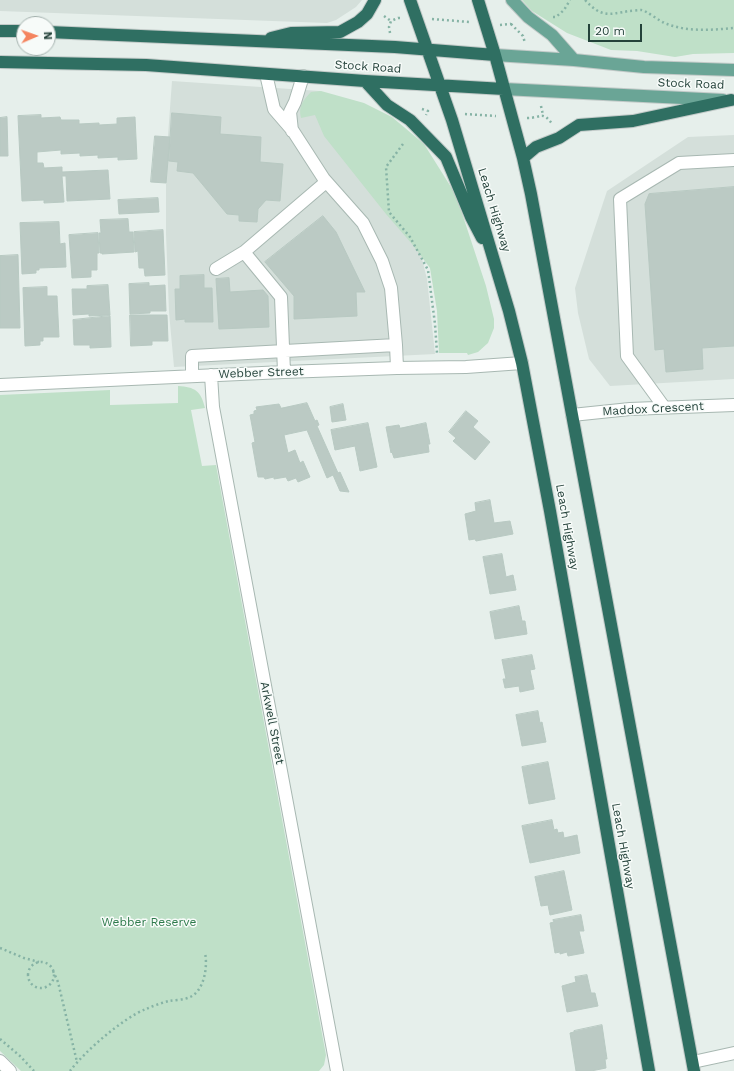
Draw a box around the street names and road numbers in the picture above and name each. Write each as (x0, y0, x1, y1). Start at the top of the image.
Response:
street label: Stock Road (334, 57, 402, 77)
street label: Stock Road (657, 76, 725, 92)
street label: Leach Highway (474, 166, 514, 254)
street label: Webber Street (218, 364, 304, 382)
street label: Maddox Crescent (602, 399, 704, 419)
street label: Leach Highway (552, 483, 582, 571)
street label: Arkwell Street (257, 680, 287, 766)
street label: Leach Highway (608, 802, 638, 890)

